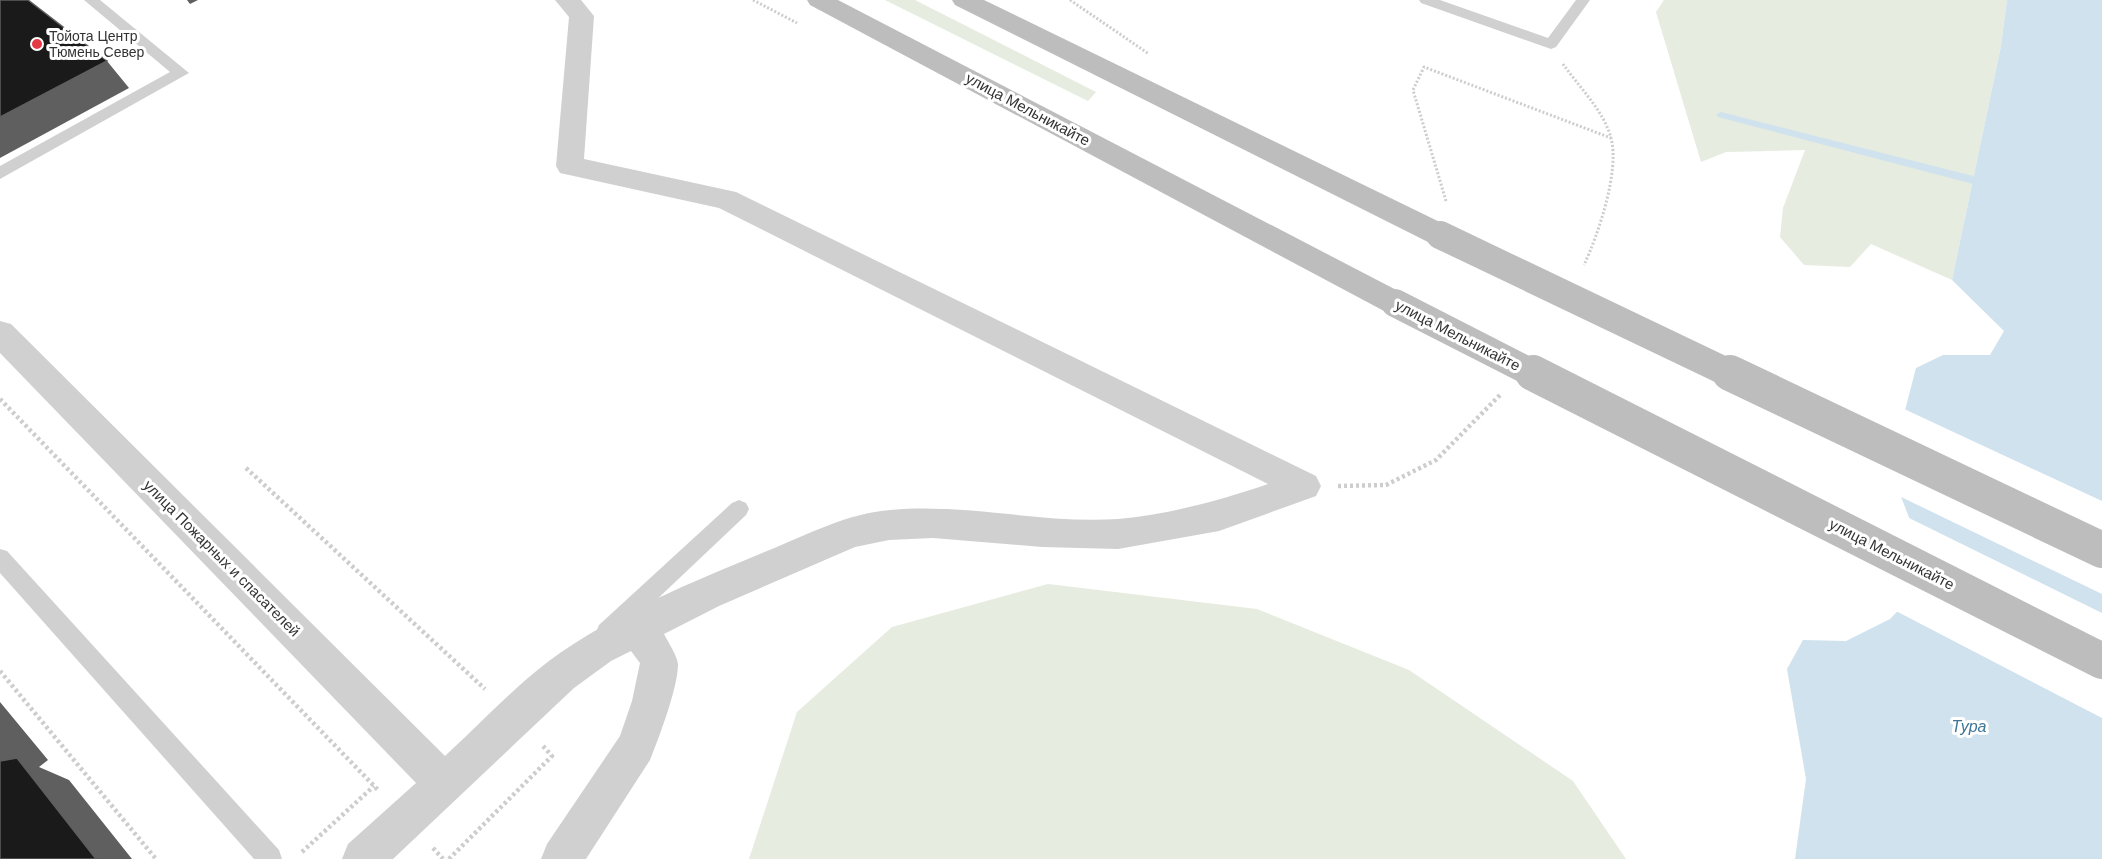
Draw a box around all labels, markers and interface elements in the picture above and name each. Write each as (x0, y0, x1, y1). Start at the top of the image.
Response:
place label: Тойота Центр Тюмень Север (49, 28, 145, 60)
marker: Тойота Центр Тюмень Север (30, 37, 44, 51)
street label: улица Мельникайте (963, 69, 1093, 149)
street label: улица Мельникайте (1393, 296, 1523, 374)
street label: улица Пожарных и спасателей (140, 476, 304, 640)
street label: улица Мельникайте (1827, 515, 1957, 593)
water label: Тура (1951, 718, 1987, 735)

